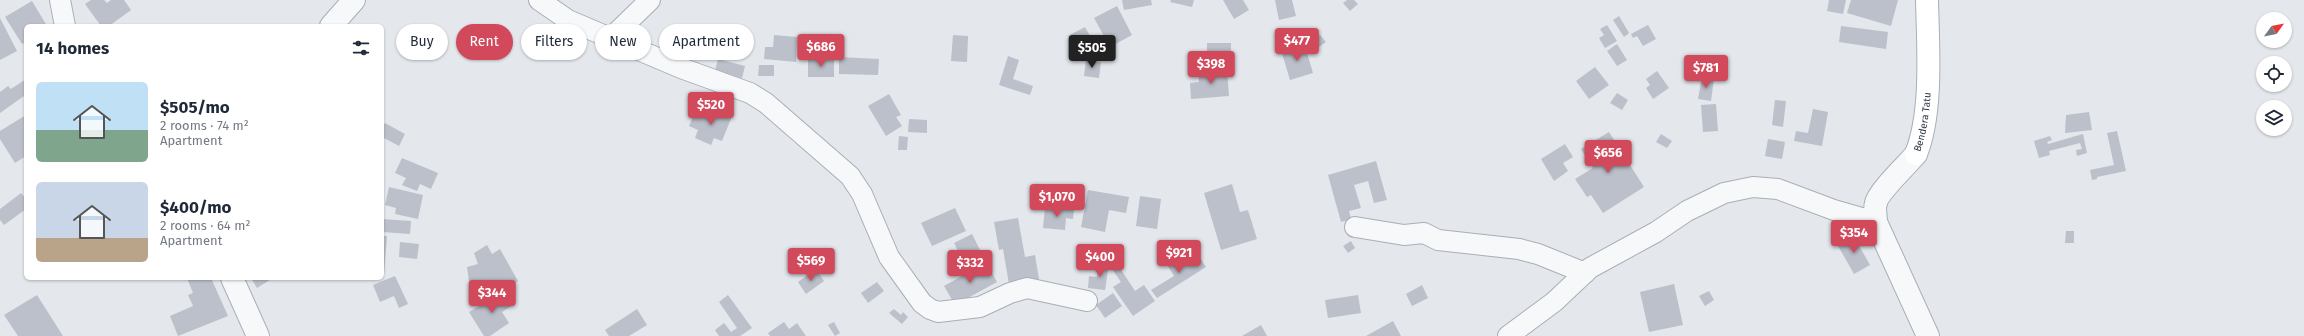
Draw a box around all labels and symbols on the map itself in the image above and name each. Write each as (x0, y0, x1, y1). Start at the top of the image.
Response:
north arrow (2256, 12, 2292, 48)
pin: $477 (1273, 28, 1321, 62)
pin: $686 (797, 34, 845, 68)
pin: $505 (1068, 35, 1116, 69)
pin: $398 (1187, 51, 1235, 85)
pin: $781 (1682, 55, 1730, 89)
pin: $520 (687, 92, 735, 126)
street label: Bendera Tatu (1911, 92, 1934, 153)
pin: $656 (1584, 140, 1632, 174)
pin: $1,070 (1024, 184, 1090, 218)
pin: $354 (1830, 220, 1878, 254)
pin: $921 (1155, 240, 1203, 274)
pin: $400 (1076, 244, 1124, 278)
pin: $569 (787, 248, 835, 282)
pin: $332 (946, 250, 994, 284)
pin: $344 (468, 280, 516, 314)

